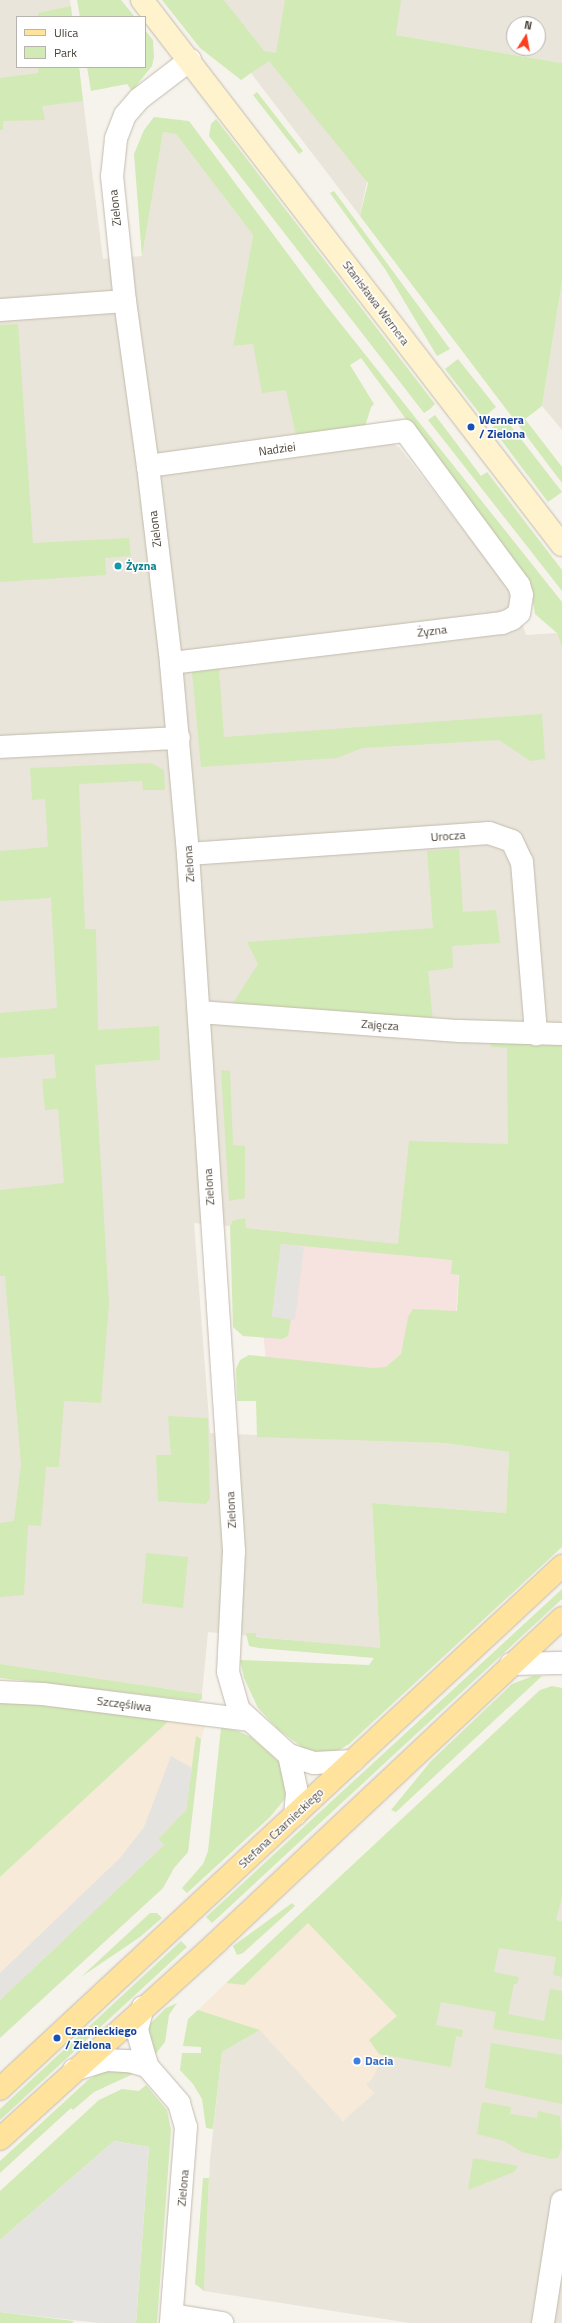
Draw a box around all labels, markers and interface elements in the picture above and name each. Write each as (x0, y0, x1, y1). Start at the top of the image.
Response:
legend (16, 16, 146, 68)
north arrow (506, 16, 546, 56)
text: N (523, 17, 533, 34)
text: Ulica (54, 23, 78, 42)
text: Park (54, 43, 77, 62)
street label: Zielona (106, 189, 124, 227)
street label: Stanisława Wernera (340, 258, 412, 348)
place label: Wernera / Zielona (479, 413, 525, 441)
marker: Wernera / Zielona (466, 422, 476, 432)
street label: Nadziei (258, 439, 296, 459)
street label: Zielona (146, 510, 164, 548)
place label: Żyzna (126, 559, 157, 573)
marker: Żyzna (113, 561, 123, 571)
street label: Żyzna (416, 622, 448, 640)
street label: Urocza (430, 828, 466, 844)
street label: Zielona (181, 845, 197, 883)
street label: Zajęcza (361, 1016, 399, 1034)
street label: Zielona (201, 1168, 217, 1206)
street label: Zielona (223, 1491, 239, 1529)
street label: Szczęśliwa (96, 1694, 152, 1714)
street label: Stefana Czarnieckiego (235, 1785, 327, 1871)
place label: Czarnieckiego / Zielona (65, 2024, 137, 2052)
marker: Czarnieckiego / Zielona (52, 2033, 62, 2043)
place label: Dacia (365, 2054, 393, 2068)
marker: Dacia (352, 2056, 362, 2066)
street label: Zielona (174, 2169, 192, 2207)

